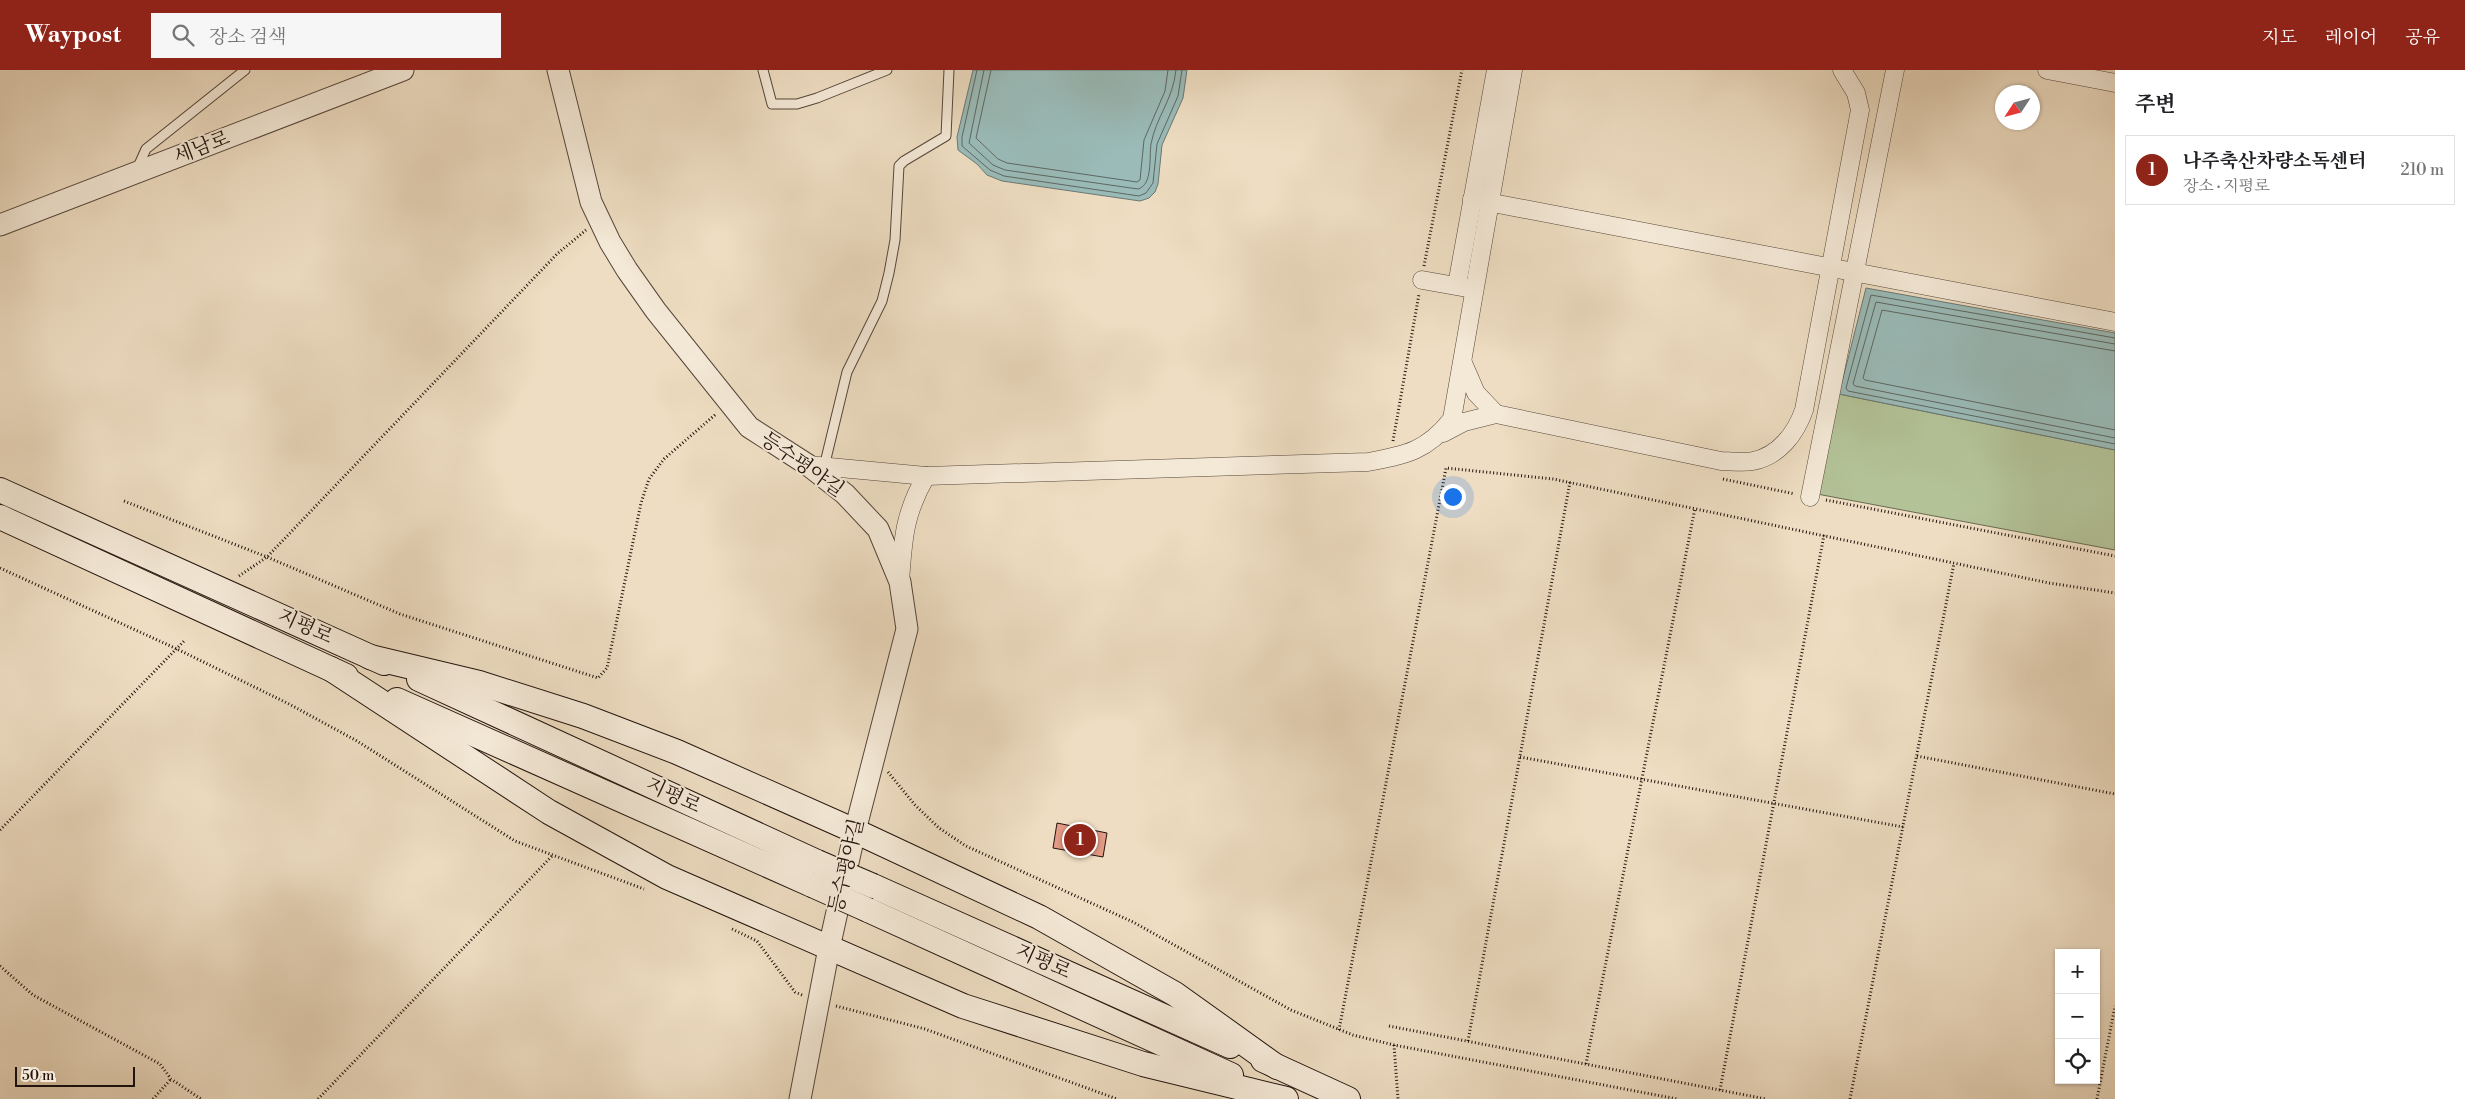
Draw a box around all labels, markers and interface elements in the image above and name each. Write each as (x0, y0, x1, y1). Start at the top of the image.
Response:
search box (151, 13, 501, 58)
text: Waypost (25, 20, 121, 50)
icon: search (169, 21, 197, 49)
text: 장소 검색 (209, 25, 286, 49)
text: 지도 (2262, 26, 2297, 49)
text: 레이어 (2325, 26, 2377, 49)
text: 공유 (2405, 26, 2440, 49)
north arrow (1995, 85, 2040, 130)
text: 주변 (2135, 92, 2176, 118)
street label: 세남로 (170, 126, 234, 170)
text: 나주축산차량소독센터 (2183, 149, 2367, 173)
text: 1 (2148, 160, 2156, 180)
text: 210 m (2400, 160, 2444, 180)
text: 장소 · 지평로 (2183, 176, 2270, 196)
street label: 등수평야길 (755, 427, 849, 503)
your location (1440, 484, 1466, 510)
street label: 지평로 (273, 604, 337, 650)
street label: 지평로 (641, 772, 705, 820)
street label: 등수평야길 (824, 816, 870, 916)
pin: 1 (1064, 821, 1096, 859)
street label: 지평로 (1011, 939, 1075, 985)
map controls (2055, 949, 2100, 1084)
button: + (2055, 949, 2100, 994)
button: − (2055, 994, 2100, 1039)
button: locate (2055, 1039, 2100, 1084)
scale bar (15, 1064, 135, 1087)
text: 50 m (22, 1067, 54, 1085)

